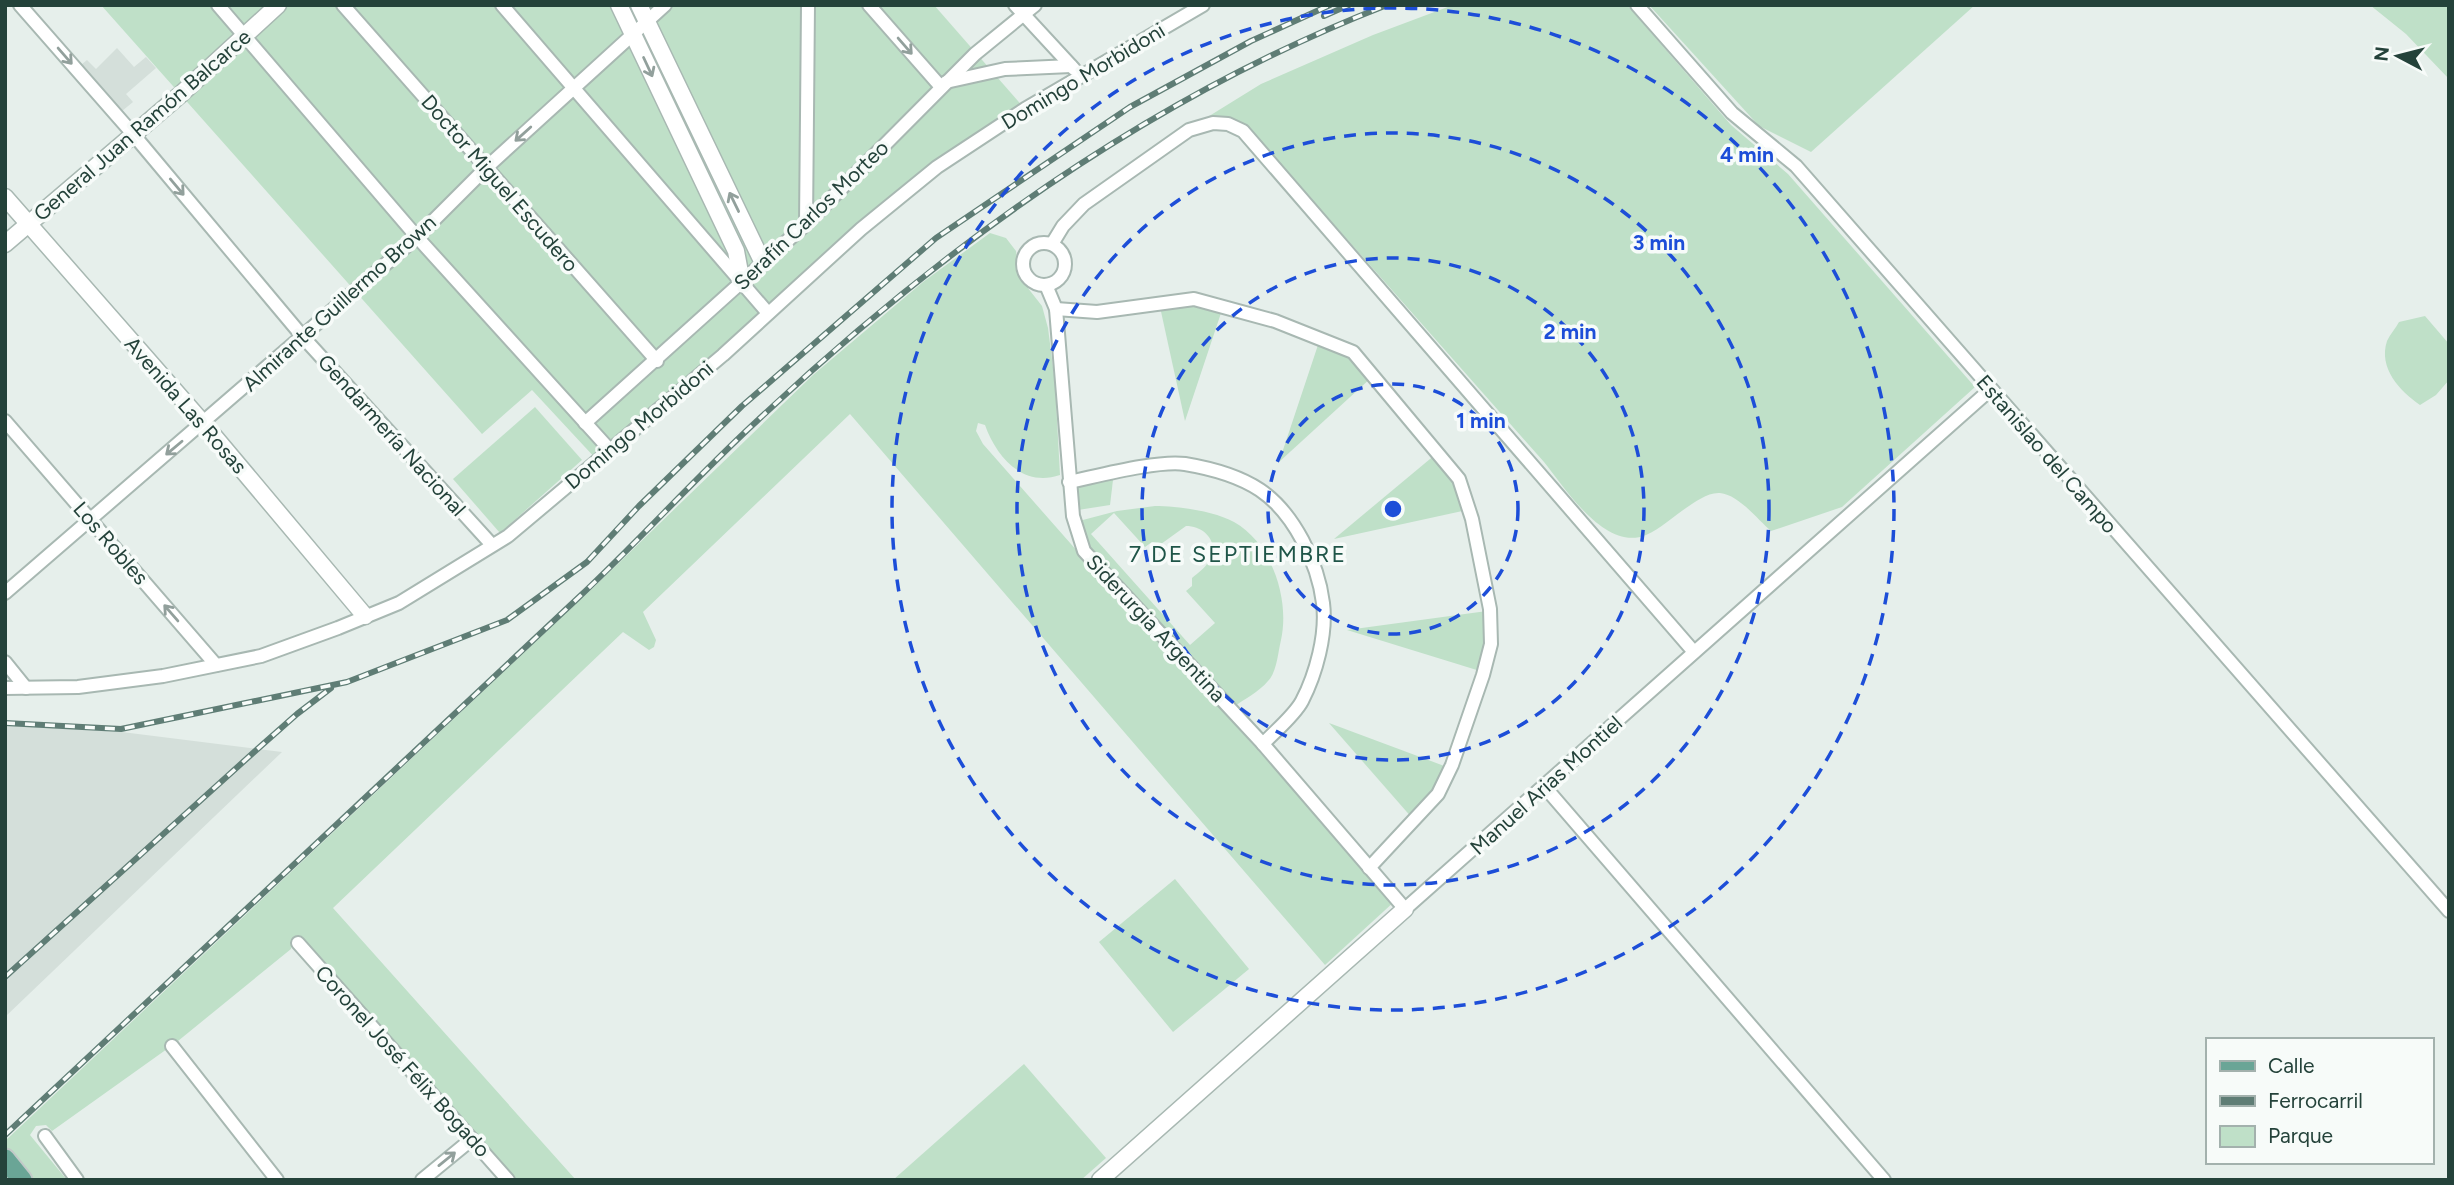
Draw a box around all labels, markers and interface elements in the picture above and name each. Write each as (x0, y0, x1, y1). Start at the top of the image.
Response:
street label: Domingo Morbidoni (997, 17, 1169, 135)
north arrow (2363, 21, 2433, 91)
street label: General Juan Ramón Balcarce (28, 24, 256, 226)
one-way arrow (897, 37, 913, 55)
text: N (2369, 45, 2394, 63)
one-way arrow (57, 47, 73, 65)
one-way arrow (642, 56, 655, 77)
street label: Doctor Miguel Escudero (416, 89, 584, 277)
one-way arrow (514, 126, 532, 142)
street label: Serafín Carlos Morteo (729, 135, 893, 295)
text: 4 min (1720, 142, 1774, 167)
one-way arrow (169, 177, 185, 195)
one-way arrow (726, 192, 740, 213)
street label: Almirante Guillermo Brown (237, 210, 441, 396)
text: 3 min (1633, 230, 1685, 255)
text: 2 min (1544, 319, 1596, 344)
street label: Avenida Las Rosas (120, 331, 252, 479)
street label: Gendarmería Nacional (313, 349, 471, 521)
street label: Domingo Morbidoni (560, 356, 718, 494)
street label: Estanislao del Campo (1971, 370, 2123, 538)
text: 1 min (1456, 408, 1506, 433)
one-way arrow (165, 440, 183, 456)
street label: Los Robles (68, 496, 154, 590)
centre of rings (1381, 497, 1405, 521)
district label: 7 DE SEPTIEMBRE (1129, 540, 1347, 568)
street label: Siderurgia Argentina (1081, 549, 1231, 707)
one-way arrow (163, 605, 179, 623)
street label: Manuel Arias Montiel (1465, 710, 1627, 860)
street label: Coronel José Félix Bogado (310, 960, 496, 1162)
legend (2206, 1038, 2433, 1164)
text: Calle (2268, 1053, 2315, 1078)
text: Ferrocarril (2268, 1088, 2363, 1113)
text: Parque (2268, 1123, 2333, 1148)
one-way arrow (438, 1152, 456, 1167)

